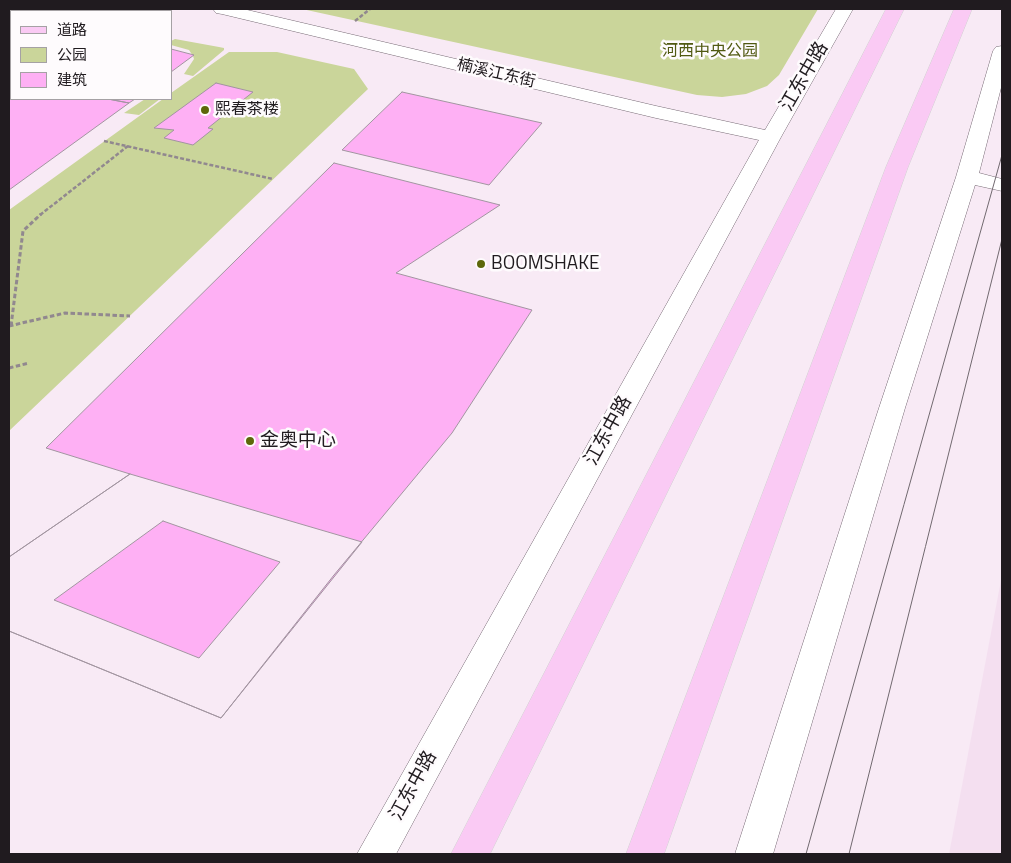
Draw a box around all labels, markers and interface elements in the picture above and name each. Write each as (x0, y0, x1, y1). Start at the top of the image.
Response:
legend (10, 10, 172, 100)
text: 道路 (57, 18, 87, 41)
street label: 江东中路 (776, 38, 834, 116)
park label: 河西中央公园 (662, 42, 758, 62)
text: 公园 (57, 43, 87, 66)
street label: 楠溪江东街 (455, 56, 537, 92)
text: 建筑 (57, 68, 87, 91)
place label: 熙春茶楼 (215, 100, 279, 120)
marker: 熙春茶楼 (199, 104, 211, 116)
place label: BOOMSHAKE (491, 253, 600, 275)
marker: BOOMSHAKE (475, 258, 487, 270)
street label: 江东中路 (581, 392, 637, 470)
place label: 金奥中心 (260, 430, 336, 452)
marker: 金奥中心 (244, 435, 256, 447)
street label: 江东中路 (386, 747, 442, 825)

